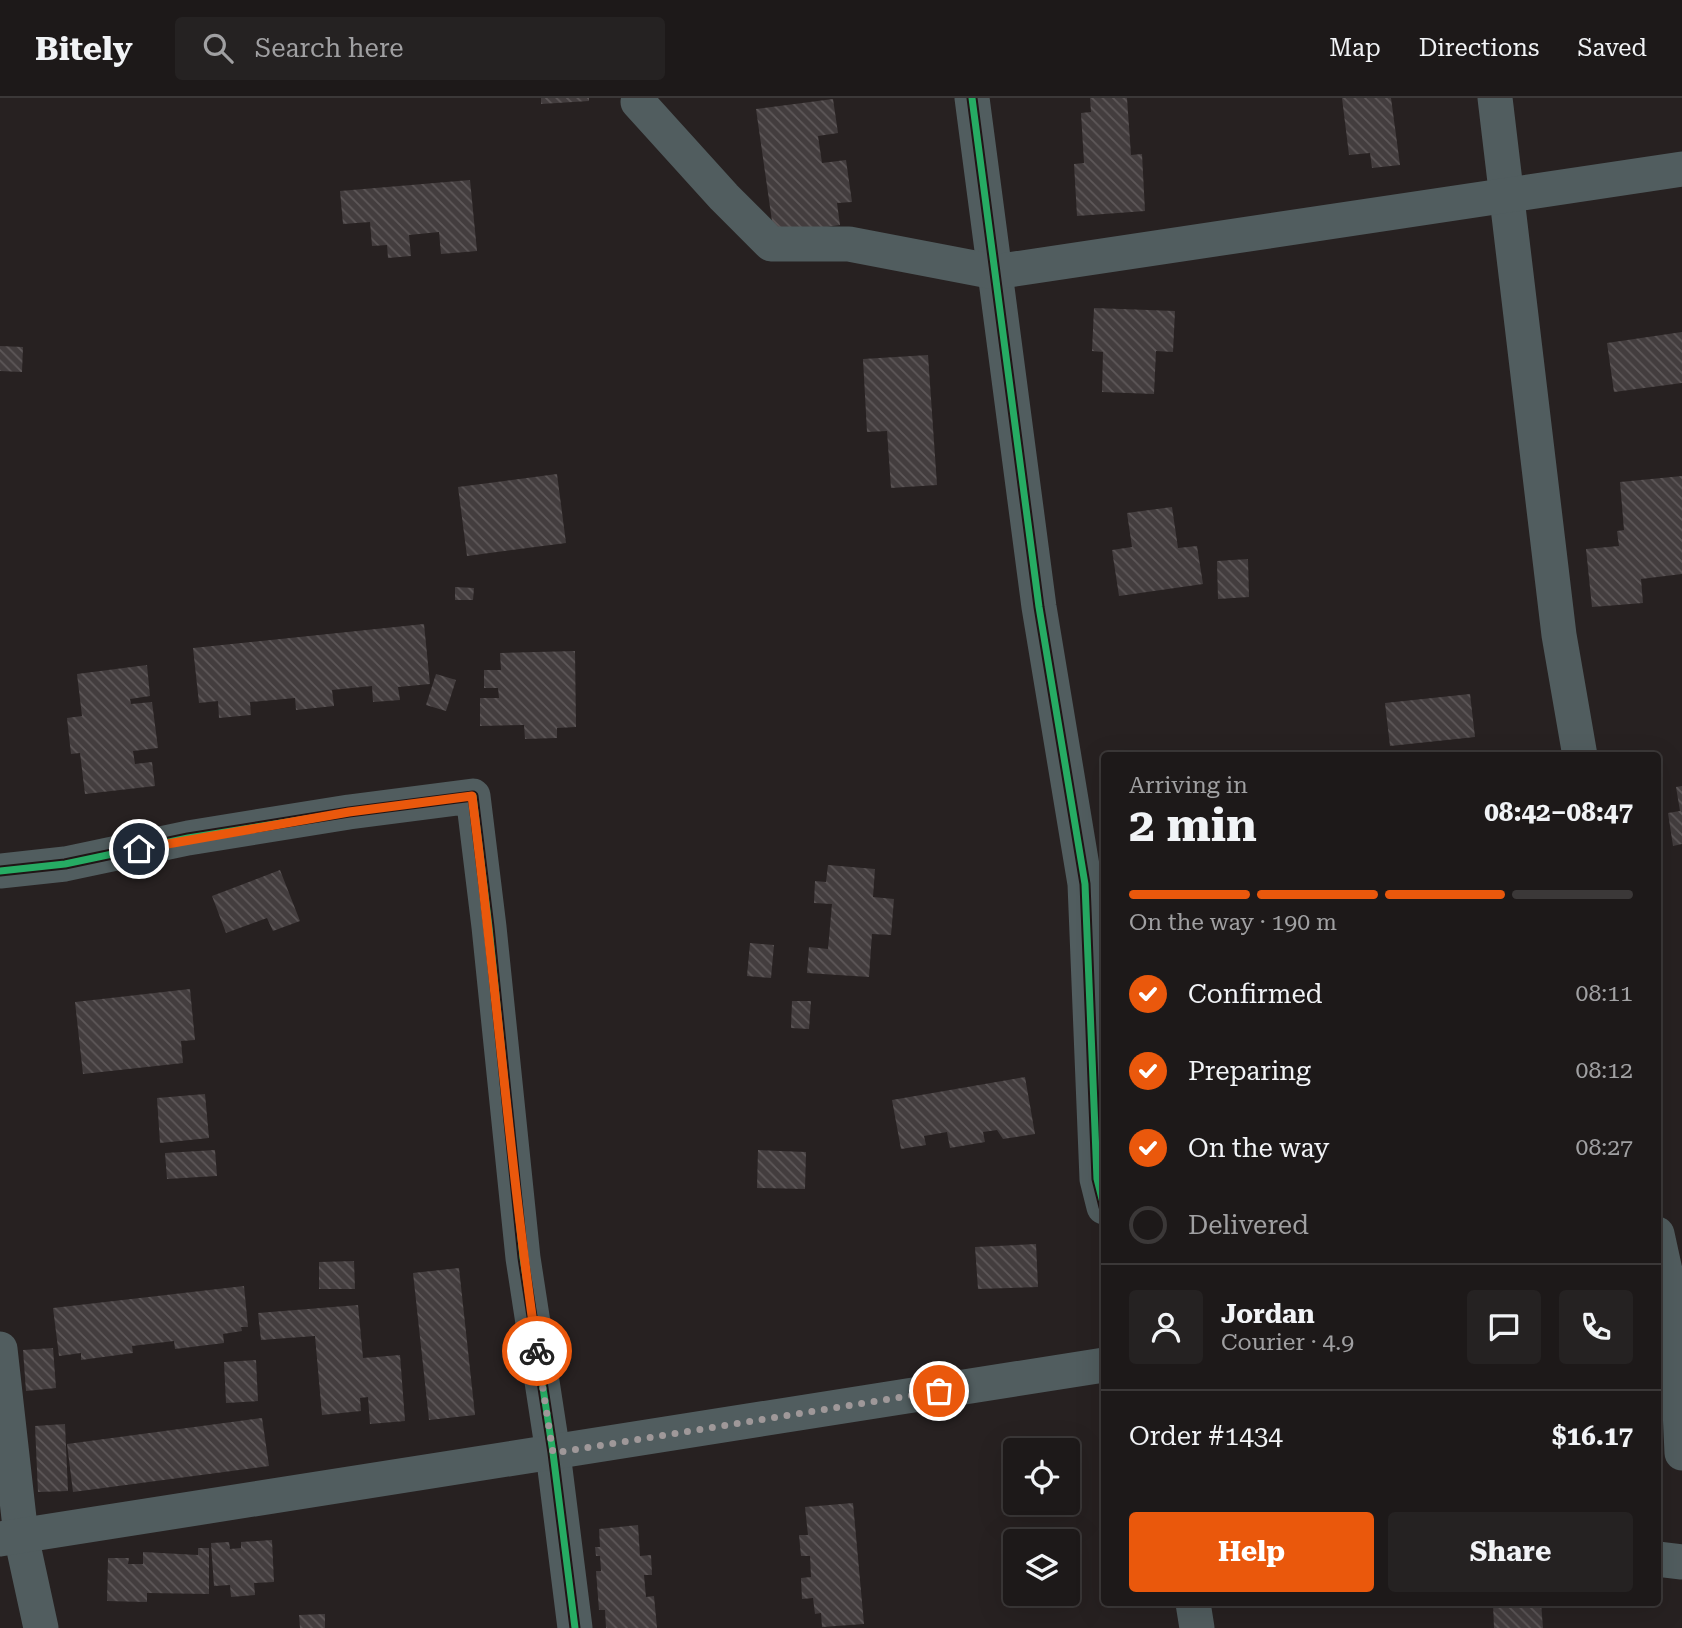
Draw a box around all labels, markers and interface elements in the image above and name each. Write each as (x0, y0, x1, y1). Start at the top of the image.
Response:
search box (175, 17, 665, 80)
text: Bitely (35, 29, 133, 68)
icon: search (199, 29, 237, 67)
text: Search here (255, 33, 404, 63)
text: Map (1329, 34, 1381, 62)
text: Directions (1419, 34, 1539, 62)
text: Saved (1577, 34, 1647, 62)
text: Arriving in (1129, 772, 1248, 799)
text: 08:42–08:47 (1484, 797, 1633, 827)
text: 2 min (1129, 798, 1257, 852)
pin (109, 819, 169, 879)
icon: home (120, 830, 158, 868)
text: On the way · 190 m (1129, 909, 1337, 936)
icon: check (1129, 975, 1167, 1013)
text: Confirmed (1188, 979, 1323, 1009)
text: 08:11 (1576, 980, 1633, 1007)
icon: check (1129, 1052, 1167, 1090)
text: Preparing (1188, 1056, 1311, 1086)
text: 08:12 (1576, 1057, 1633, 1084)
icon: check (1129, 1129, 1167, 1167)
text: On the way (1188, 1133, 1329, 1163)
text: 08:27 (1576, 1134, 1633, 1161)
text: Delivered (1188, 1210, 1309, 1240)
button: person (1129, 1290, 1203, 1364)
button: chat (1467, 1290, 1541, 1364)
button: phone (1559, 1290, 1633, 1364)
text: Jordan (1221, 1299, 1315, 1329)
courier (502, 1316, 572, 1386)
text: Courier · 4.9 (1221, 1329, 1354, 1356)
icon: bike (518, 1332, 556, 1370)
pin (909, 1361, 969, 1421)
icon: bag (920, 1372, 958, 1410)
text: Order #1434 (1129, 1421, 1283, 1451)
text: $16.17 (1552, 1421, 1633, 1451)
map controls (1003, 1438, 1080, 1606)
button: locate (1003, 1438, 1080, 1515)
button: Help (1129, 1512, 1374, 1592)
button: Share (1388, 1512, 1633, 1592)
button: layers (1003, 1529, 1080, 1606)

